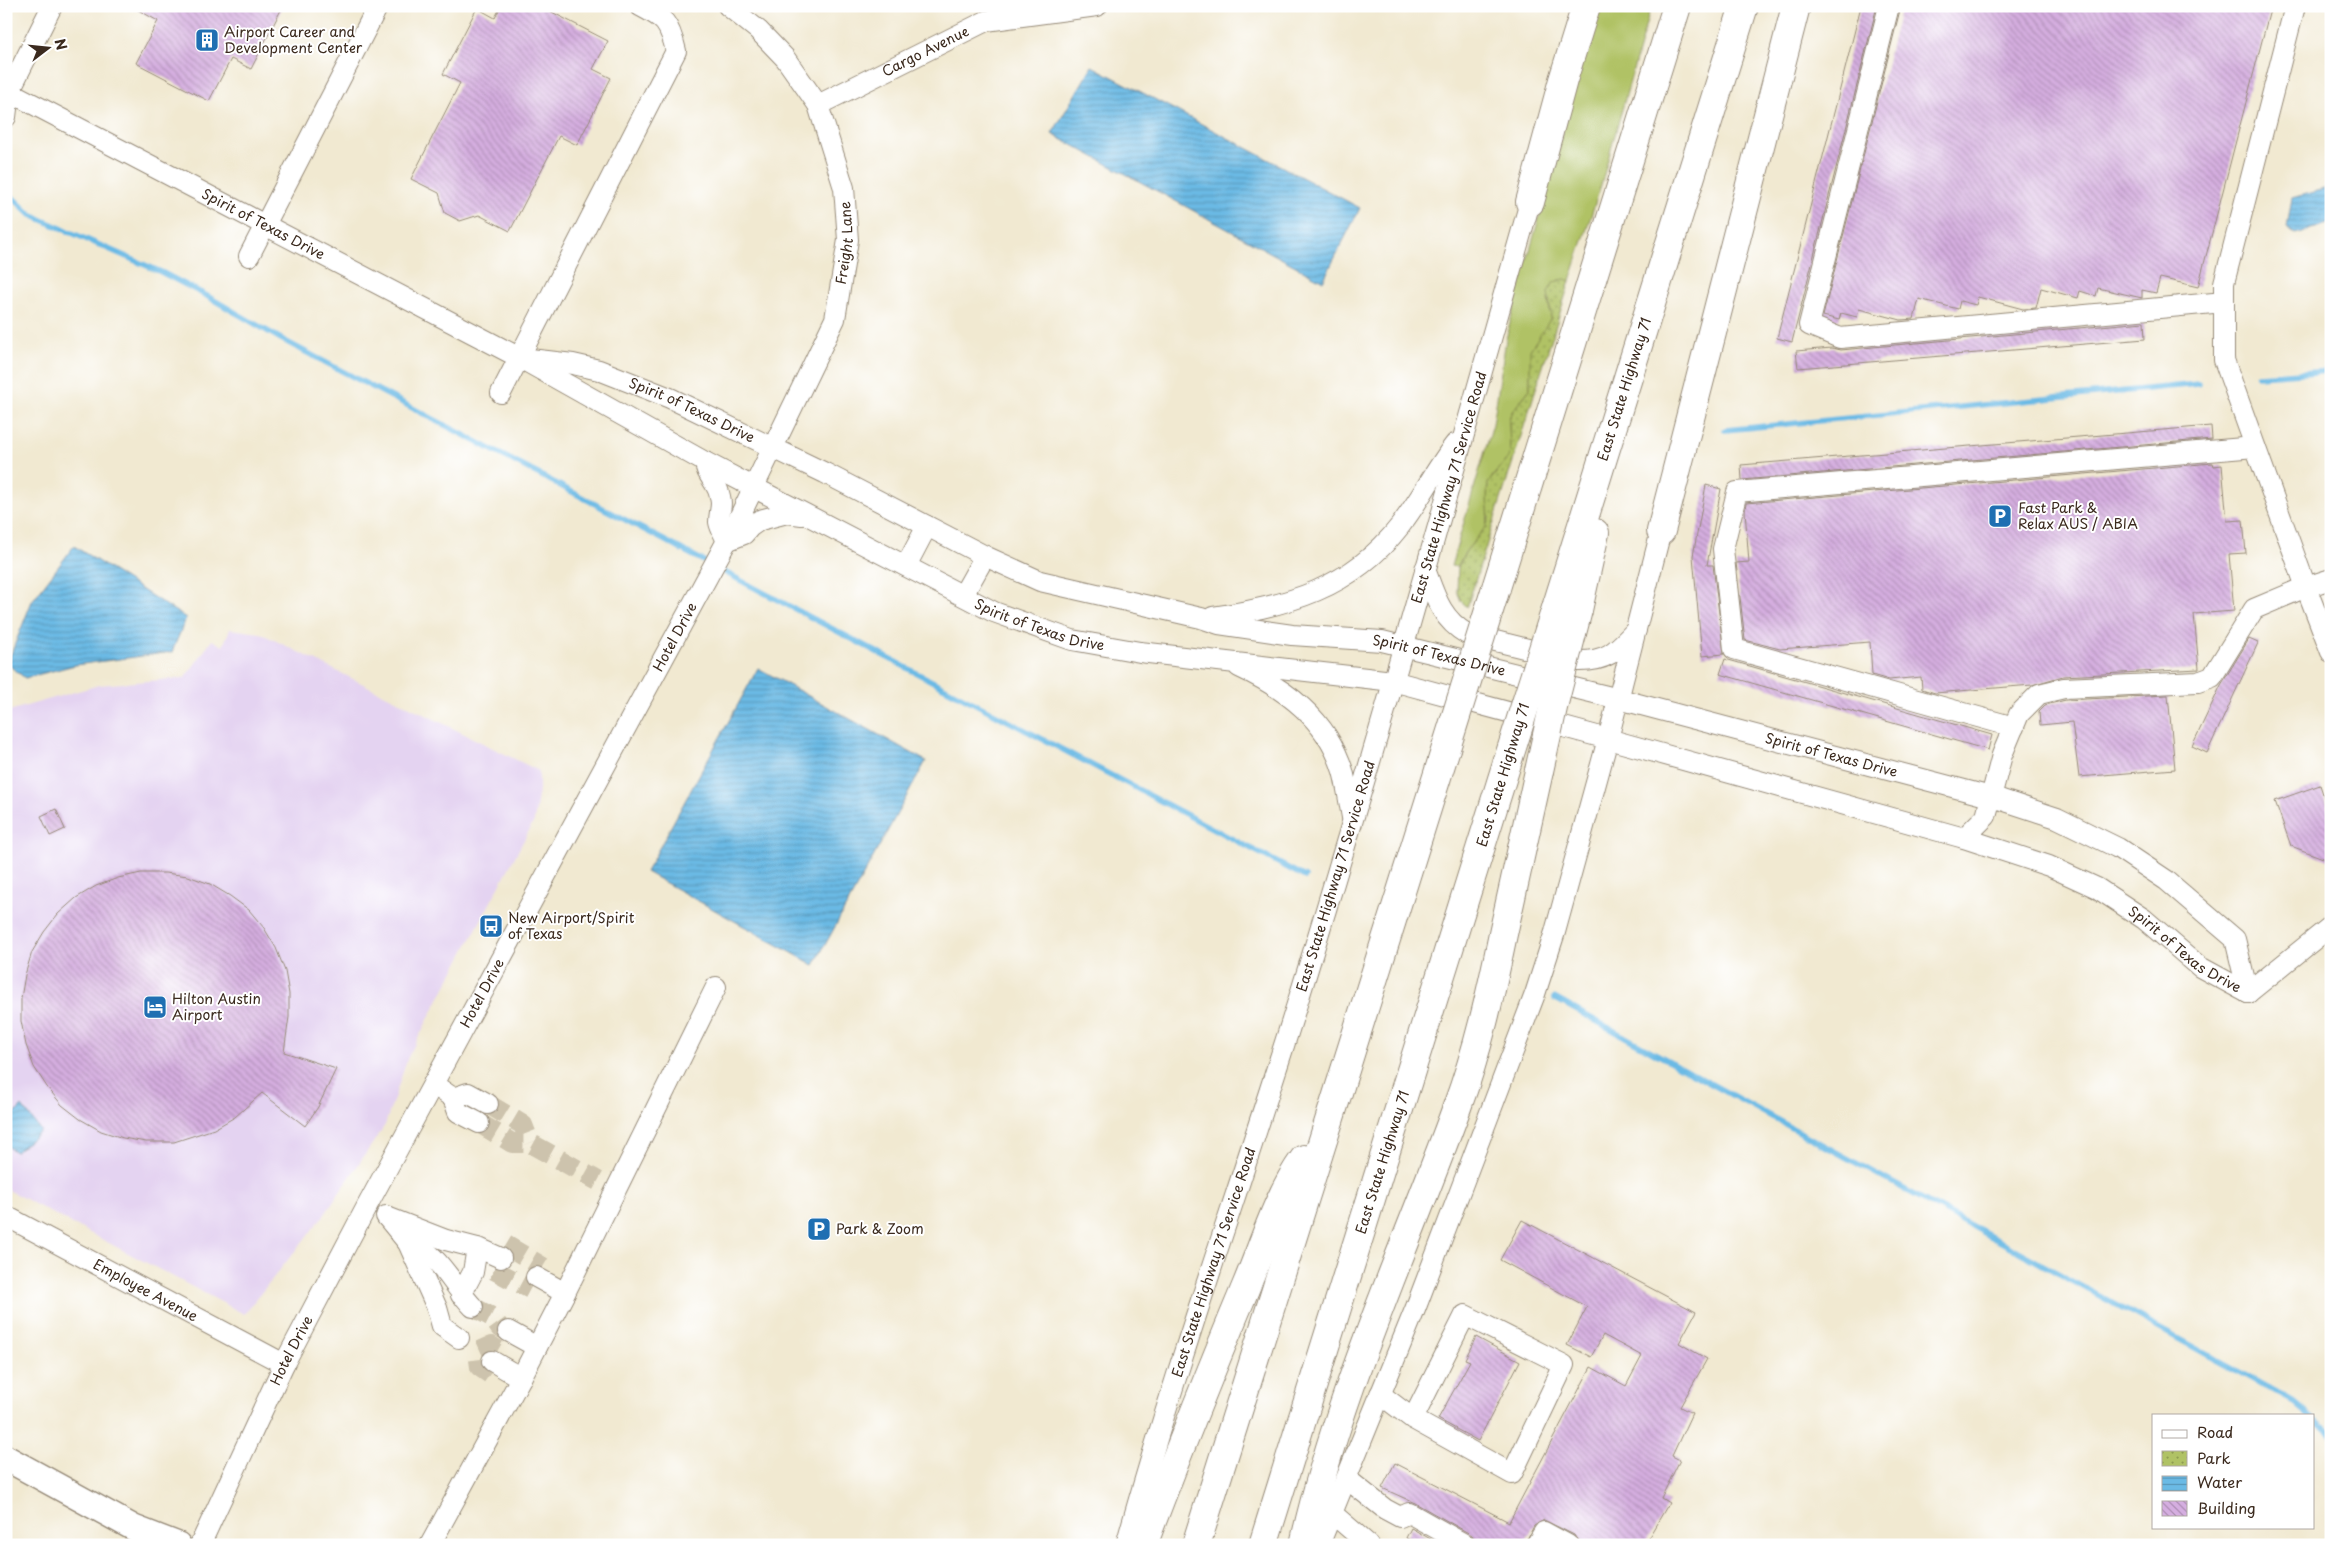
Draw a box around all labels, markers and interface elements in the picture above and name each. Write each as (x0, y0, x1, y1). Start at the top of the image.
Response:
street label: Cargo Avenue (878, 20, 972, 81)
place label: Airport Career and Development Center (224, 21, 363, 58)
north arrow (22, 22, 72, 72)
building icon: Airport Career and Development Center (194, 27, 220, 53)
text: N (49, 36, 73, 53)
street label: Spirit of Texas Drive (198, 183, 329, 264)
street label: Freight Lane (830, 200, 858, 286)
street label: East State Highway 71 (1592, 315, 1656, 463)
street label: East State Highway 71 Service Road (1405, 369, 1491, 606)
street label: Spirit of Texas Drive (626, 372, 758, 447)
place label: Fast Park & Relax AUS / ABIA (2018, 497, 2138, 534)
parking icon: Fast Park & Relax AUS / ABIA (1987, 503, 2013, 529)
street label: Spirit of Texas Drive (971, 593, 1106, 656)
street label: Hotel Drive (647, 598, 702, 675)
street label: Spirit of Texas Drive (1372, 629, 1508, 681)
street label: East State Highway 71 (1471, 700, 1534, 849)
street label: Spirit of Texas Drive (1763, 727, 1900, 782)
street label: East State Highway 71 Service Road (1291, 758, 1380, 994)
street label: Spirit of Texas Drive (2124, 900, 2245, 997)
place label: New Airport/Spirit of Texas (508, 907, 635, 944)
bus stop icon: New Airport/Spirit of Texas (478, 913, 504, 939)
street label: Hotel Drive (454, 955, 509, 1031)
place label: Hilton Austin Airport (172, 988, 261, 1025)
hotel icon: Hilton Austin Airport (142, 994, 168, 1020)
street label: East State Highway 71 (1350, 1088, 1414, 1236)
street label: East State Highway 71 Service Road (1166, 1145, 1260, 1380)
parking icon: Park & Zoom (806, 1216, 832, 1242)
place label: Park & Zoom (836, 1218, 924, 1239)
street label: Employee Avenue (90, 1253, 202, 1326)
street label: Hotel Drive (265, 1312, 318, 1389)
legend (2152, 1414, 2314, 1528)
text: Road (2197, 1420, 2233, 1443)
text: Park (2197, 1446, 2231, 1469)
text: Water (2197, 1470, 2242, 1493)
text: Building (2197, 1496, 2256, 1519)

